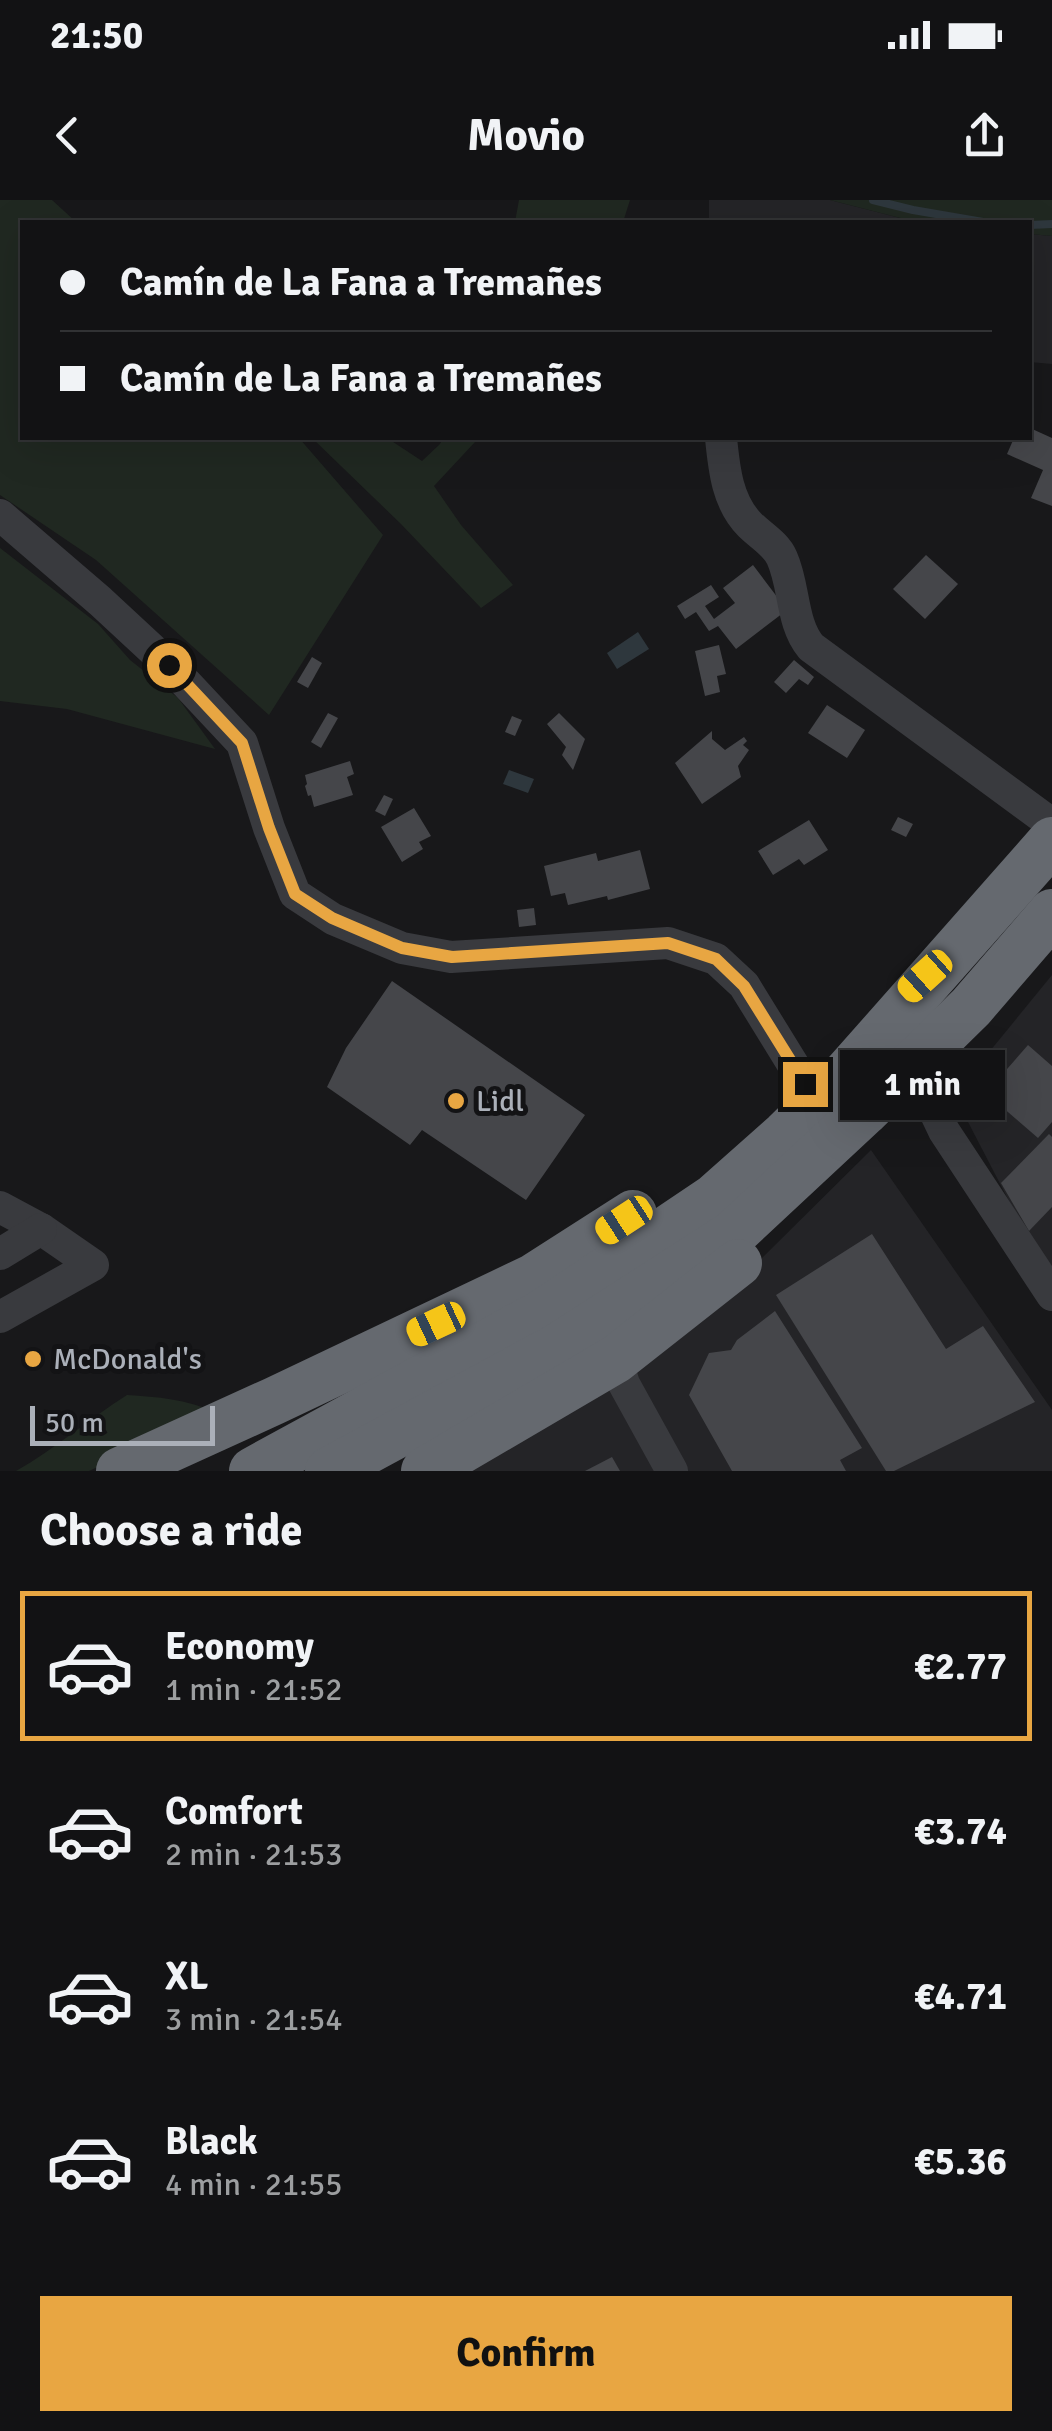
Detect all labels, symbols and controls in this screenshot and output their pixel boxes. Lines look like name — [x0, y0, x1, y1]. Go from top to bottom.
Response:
text: 21:50 — [50, 12, 143, 59]
icon: back — [40, 108, 95, 163]
text: Movio — [467, 108, 585, 163]
icon: share — [957, 108, 1012, 163]
text: Camín de La Fana a Tremañes — [120, 259, 602, 306]
text: Camín de La Fana a Tremañes — [120, 355, 602, 402]
route start — [147, 643, 192, 688]
car — [893, 945, 957, 1007]
callout: 1 min — [840, 1049, 1005, 1119]
route end — [783, 1062, 828, 1107]
text: 1 min — [884, 1065, 961, 1104]
place label: Lidl — [476, 1083, 524, 1120]
marker: Lidl — [445, 1090, 467, 1112]
car — [591, 1191, 657, 1249]
car — [402, 1298, 470, 1350]
place label: McDonald's — [53, 1341, 202, 1378]
marker: McDonald's — [22, 1348, 44, 1370]
scale bar — [30, 1401, 215, 1446]
text: 50 m — [45, 1406, 104, 1440]
text: Choose a ride — [40, 1503, 303, 1558]
icon: car — [45, 1621, 135, 1711]
text: Economy — [165, 1623, 314, 1670]
text: €2.77 — [914, 1643, 1007, 1690]
text: 1 min · 21:52 — [165, 1670, 343, 1709]
icon: car — [45, 1786, 135, 1876]
text: Comfort — [165, 1788, 303, 1835]
text: €3.74 — [914, 1808, 1007, 1855]
text: 2 min · 21:53 — [165, 1835, 343, 1874]
icon: car — [45, 1951, 135, 2041]
text: XL — [165, 1953, 208, 2000]
text: €4.71 — [914, 1973, 1007, 2020]
text: 3 min · 21:54 — [165, 2000, 343, 2039]
icon: car — [45, 2116, 135, 2206]
text: Black — [165, 2118, 258, 2165]
text: €5.36 — [914, 2138, 1007, 2185]
text: 4 min · 21:55 — [165, 2165, 343, 2204]
button: Confirm — [40, 2296, 1012, 2411]

